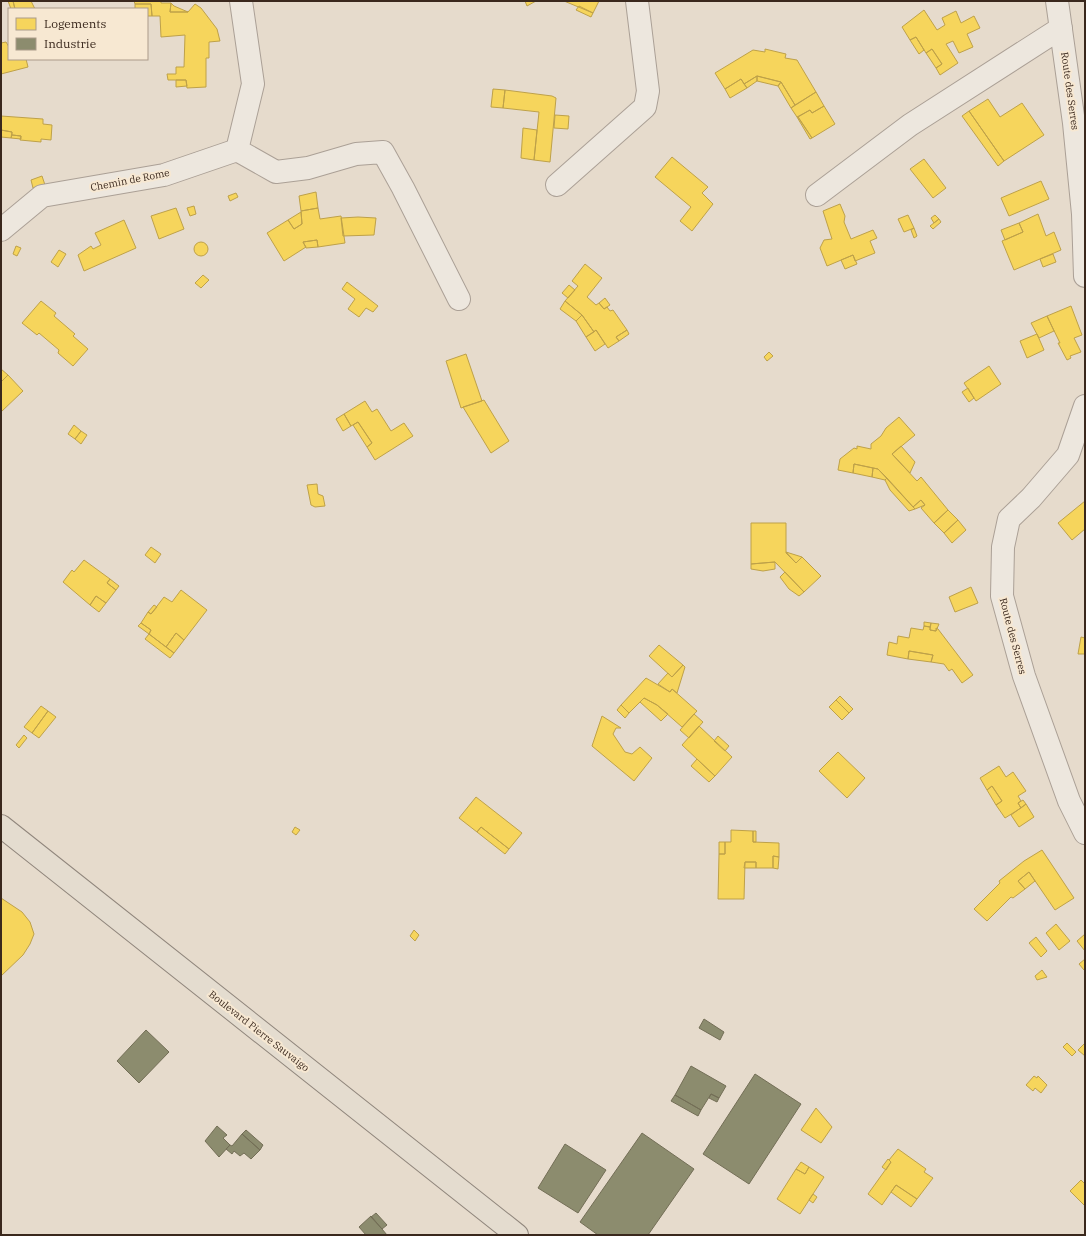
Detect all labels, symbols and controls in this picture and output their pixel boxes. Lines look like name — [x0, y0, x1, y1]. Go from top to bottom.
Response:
legend — [8, 8, 148, 60]
text: Logements — [44, 16, 107, 31]
text: Industrie — [44, 36, 96, 51]
street label: Route des Serres — [1058, 51, 1082, 131]
street label: Chemin de Rome — [89, 166, 171, 194]
street label: Route des Serres — [997, 596, 1029, 676]
street label: Boulevard Pierre Sauvaigo — [206, 988, 312, 1075]

